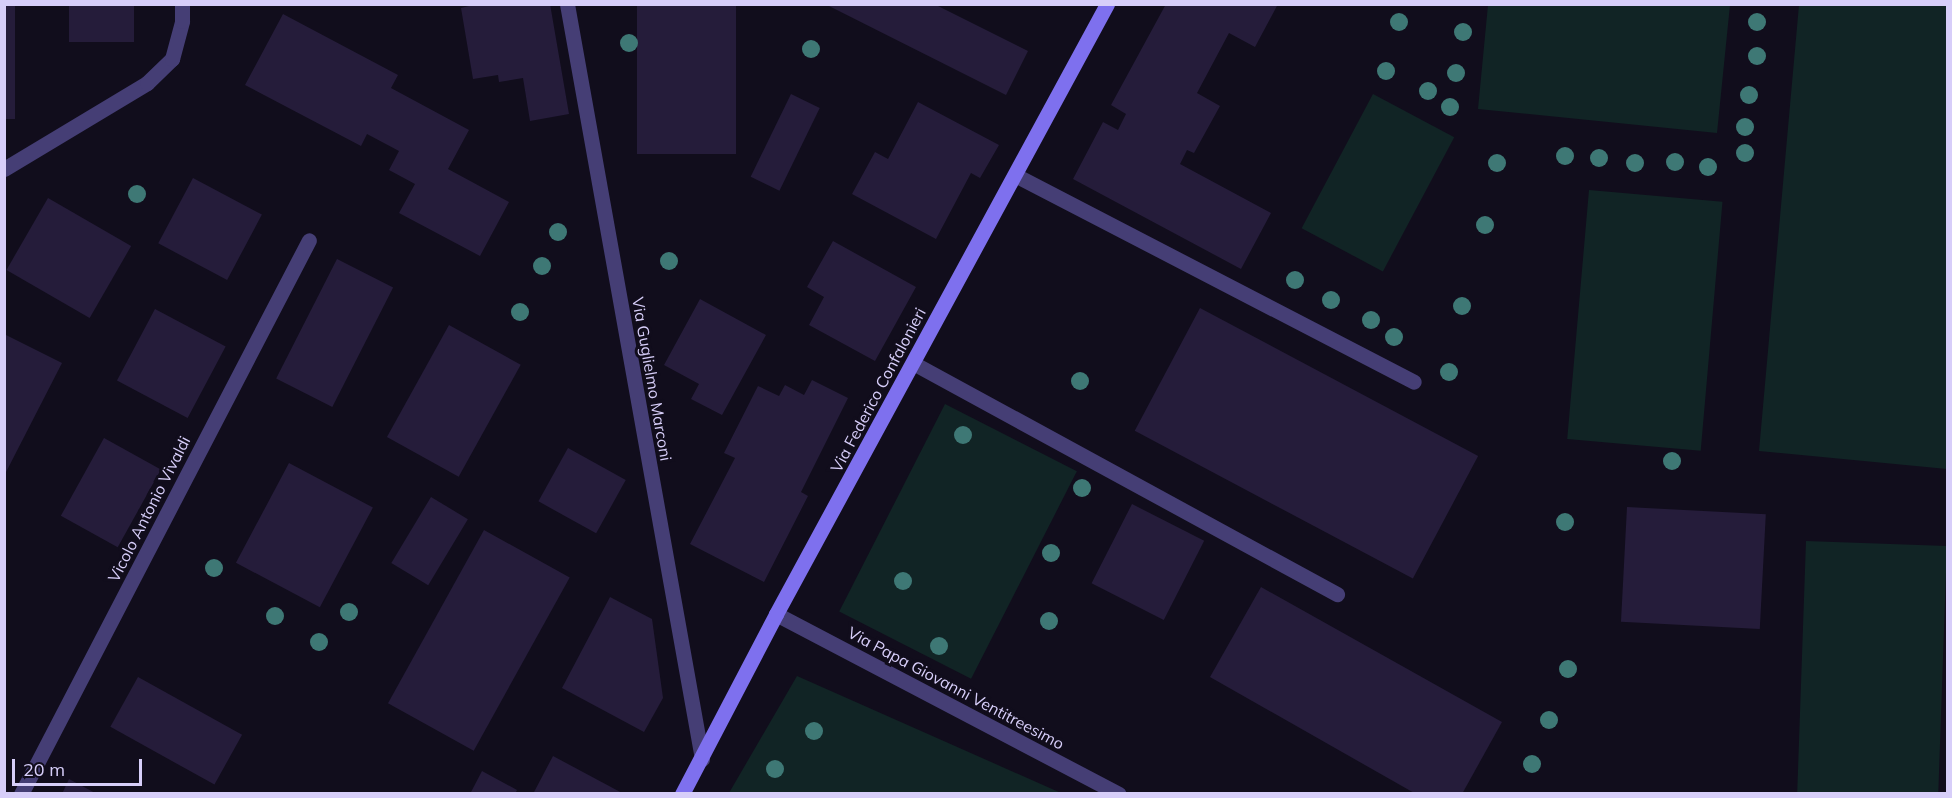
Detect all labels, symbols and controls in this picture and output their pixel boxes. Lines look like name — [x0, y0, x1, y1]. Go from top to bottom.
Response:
street label: Via Guglielmo Marconi — [628, 296, 676, 462]
street label: Via Federico Confalonieri — [826, 305, 930, 475]
street label: Vicolo Antonio Vivaldi — [104, 433, 194, 585]
street label: Via Papa Giovanni Ventitreesimo — [845, 623, 1067, 753]
scale bar — [15, 747, 146, 785]
text: 20 m — [23, 758, 65, 781]

